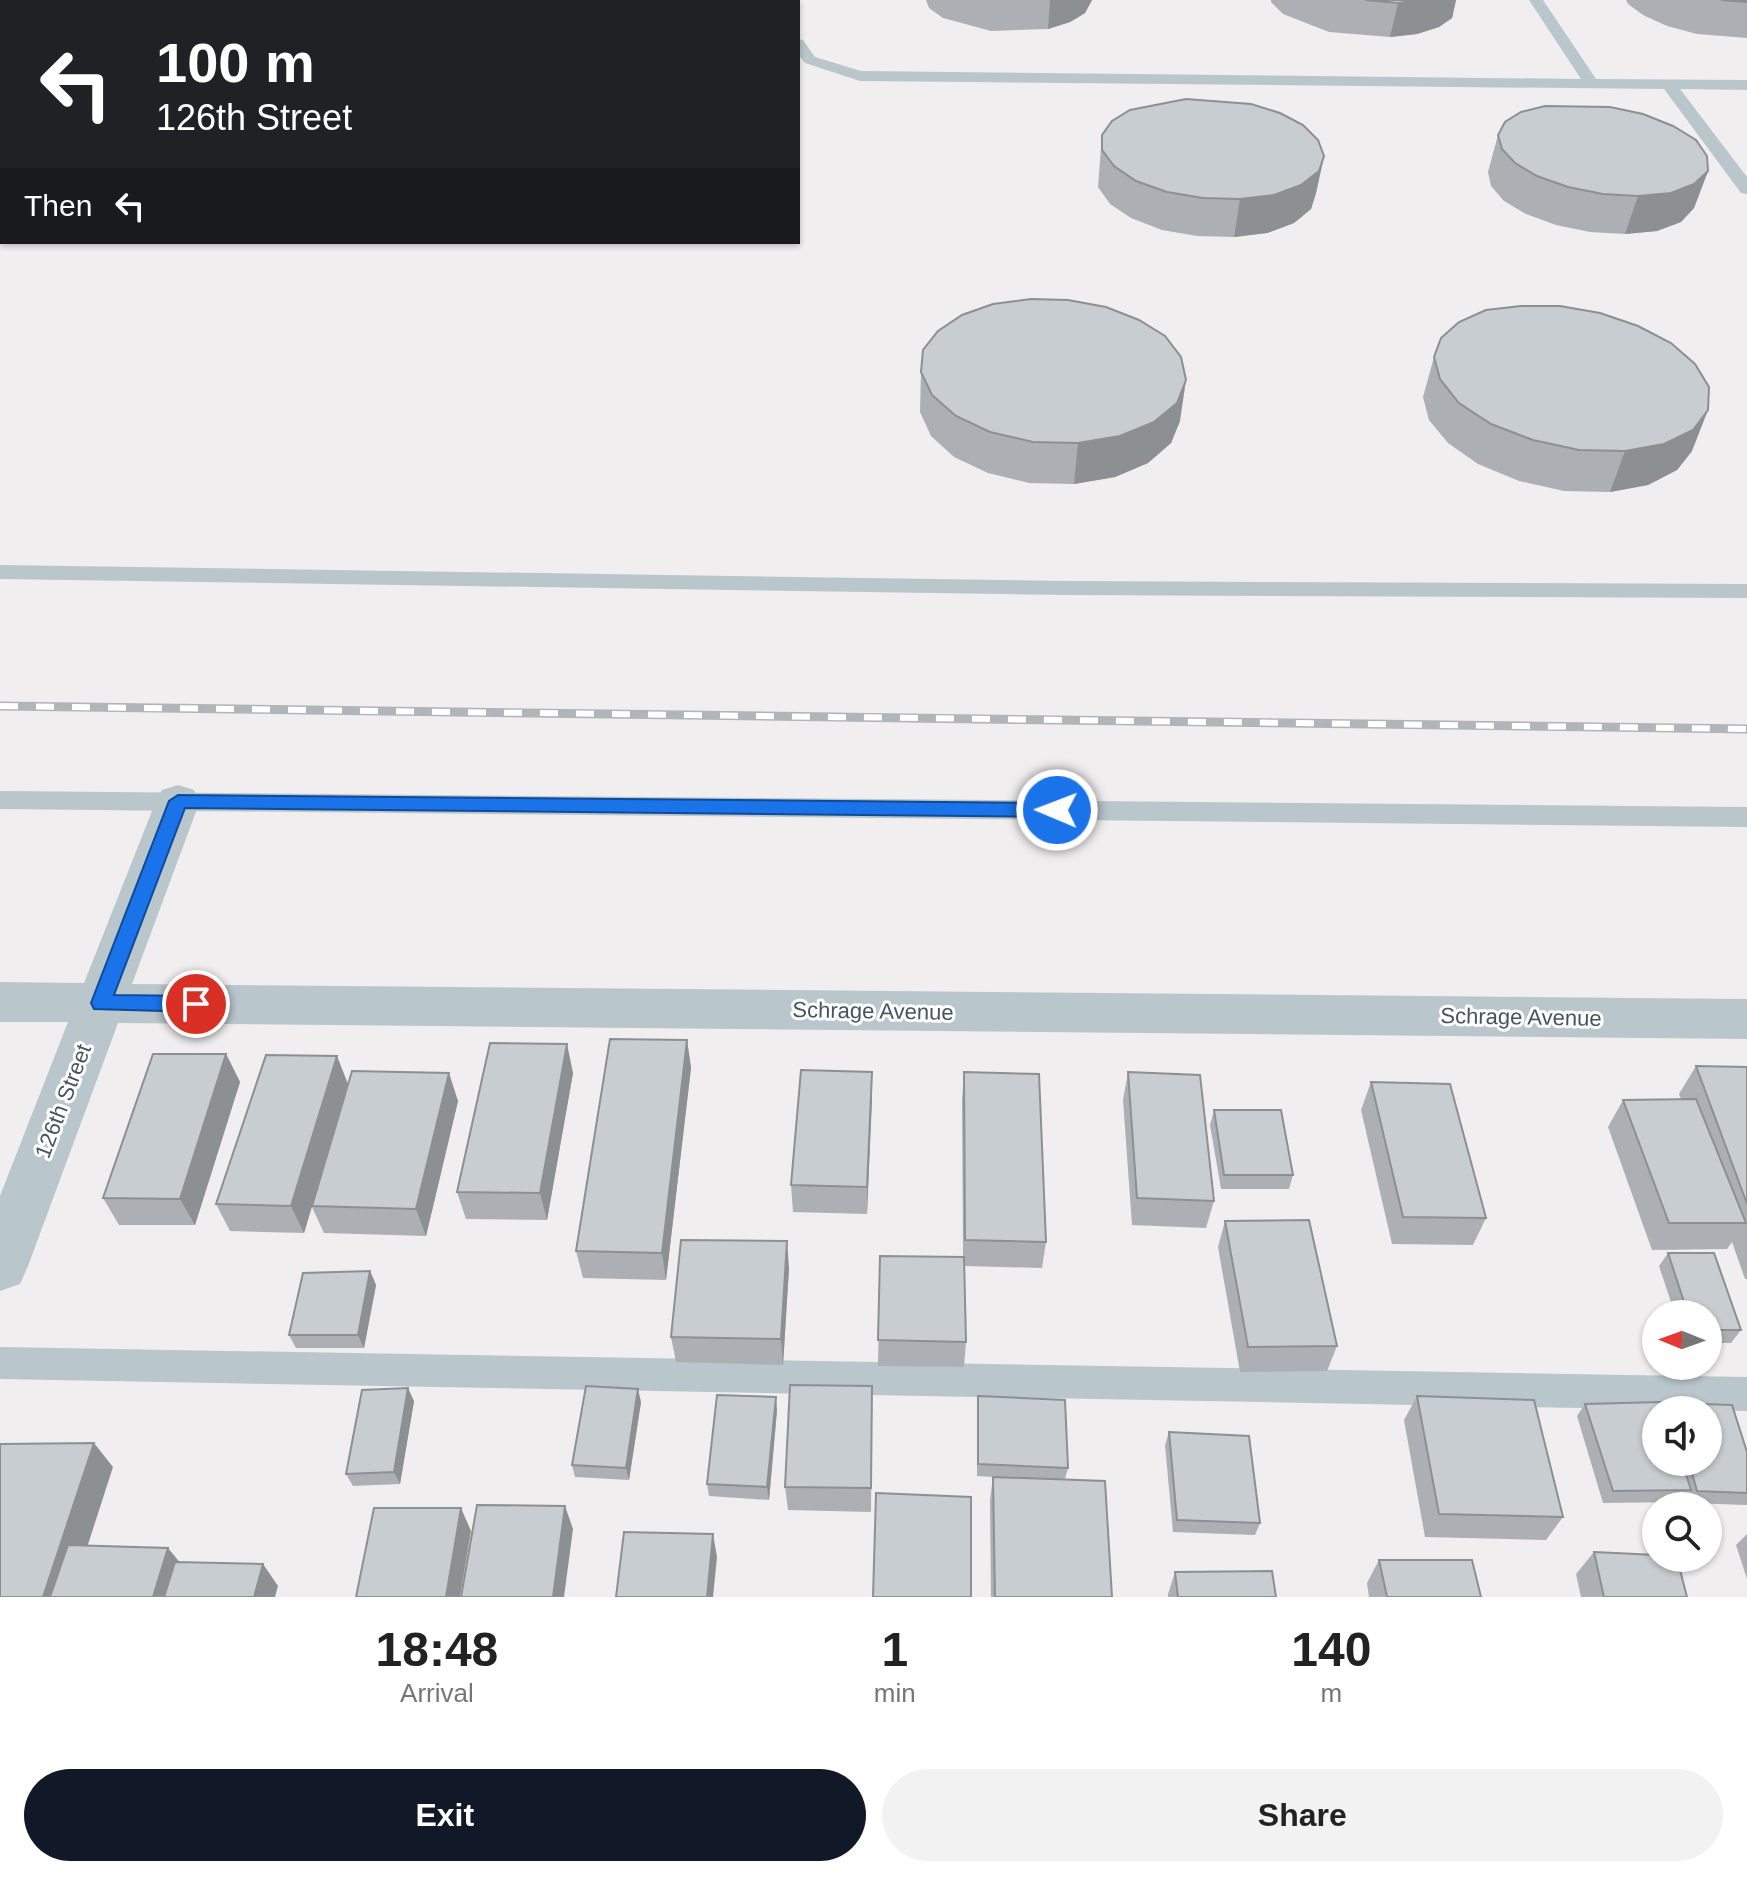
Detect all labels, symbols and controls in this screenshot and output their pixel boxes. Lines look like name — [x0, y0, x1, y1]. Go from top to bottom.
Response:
text: 100 m — [156, 31, 315, 94]
icon: left — [24, 32, 128, 136]
text: 126th Street — [156, 97, 352, 138]
icon: left — [108, 184, 152, 228]
text: Then — [24, 189, 92, 222]
position arrow — [1015, 768, 1099, 852]
pin — [162, 970, 230, 1038]
icon: arrive — [174, 982, 218, 1026]
street label: Schrage Avenue — [792, 997, 954, 1025]
street label: Schrage Avenue — [1440, 1003, 1602, 1031]
street label: 126th Street — [30, 1041, 96, 1161]
north arrow — [1642, 1300, 1722, 1380]
map controls — [1642, 1300, 1722, 1572]
button: sound — [1642, 1396, 1722, 1476]
button: search — [1642, 1492, 1722, 1572]
text: 18:48 — [376, 1623, 498, 1676]
text: 1 — [881, 1623, 908, 1676]
text: 140 — [1291, 1623, 1371, 1676]
text: Arrival — [400, 1678, 474, 1708]
text: min — [874, 1678, 916, 1708]
text: m — [1321, 1678, 1342, 1708]
button: Exit — [24, 1769, 866, 1861]
button: Share — [882, 1769, 1723, 1861]

